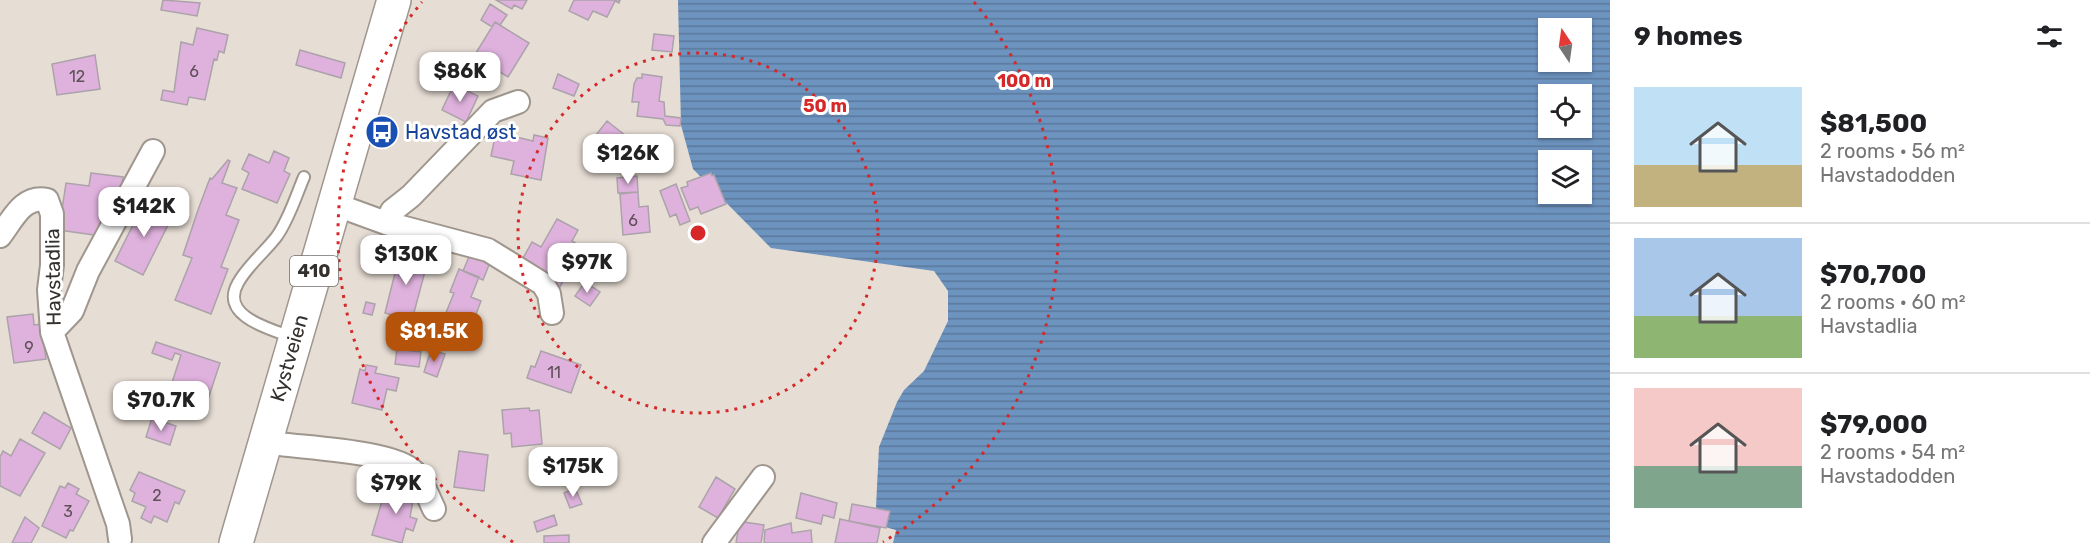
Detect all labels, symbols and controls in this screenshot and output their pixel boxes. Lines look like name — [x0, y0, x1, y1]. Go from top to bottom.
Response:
north arrow — [1538, 18, 1592, 72]
map controls — [1538, 18, 1592, 204]
icon: filters — [2033, 20, 2066, 53]
text: 9 homes — [1634, 21, 1743, 52]
pin: $86K — [424, 52, 496, 103]
text: $86K — [433, 59, 487, 83]
house number: 6 — [189, 62, 199, 81]
house number: 12 — [69, 67, 85, 86]
text: 100 m — [997, 70, 1051, 92]
button: locate — [1538, 84, 1592, 138]
text: 50 m — [803, 95, 847, 117]
text: $81,500 — [1820, 108, 1927, 139]
icon: home — [1682, 111, 1754, 183]
bus stop icon: Havstad øst — [364, 114, 400, 150]
place label: Havstad øst — [405, 120, 516, 144]
pin: $126K — [586, 134, 670, 185]
text: 2 rooms · 56 m² — [1820, 139, 1965, 163]
text: $126K — [597, 141, 659, 165]
button: layers — [1538, 150, 1592, 204]
text: Havstadodden — [1820, 163, 1955, 187]
pin: $142K — [102, 187, 186, 238]
text: $142K — [112, 194, 176, 218]
house number: 6 — [628, 211, 638, 230]
centre of rings — [688, 223, 708, 243]
street label: Havstadlia — [40, 228, 66, 326]
pin: $130K — [364, 235, 448, 286]
text: $130K — [374, 242, 438, 266]
pin: $97K — [551, 243, 623, 294]
text: $97K — [562, 250, 612, 274]
road number: 410 — [290, 256, 338, 286]
text: $70,700 — [1820, 259, 1926, 290]
icon: home — [1682, 262, 1754, 334]
text: 2 rooms · 60 m² — [1820, 290, 1966, 314]
street label: Kystveien — [265, 312, 313, 404]
pin: $81.5K — [385, 312, 483, 363]
text: Havstadlia — [1820, 314, 1918, 338]
text: $81.5K — [400, 319, 468, 343]
house number: 9 — [24, 338, 34, 357]
house number: 11 — [547, 363, 561, 382]
pin: $70.7K — [112, 381, 210, 432]
text: $70.7K — [127, 388, 195, 412]
text: $79,000 — [1820, 409, 1928, 440]
icon: home — [1682, 412, 1754, 484]
text: 2 rooms · 54 m² — [1820, 440, 1965, 464]
pin: $175K — [531, 447, 615, 498]
text: $175K — [543, 454, 603, 478]
pin: $79K — [360, 464, 432, 515]
text: Havstadodden — [1820, 464, 1955, 488]
text: $79K — [371, 471, 421, 495]
house number: 2 — [152, 486, 162, 505]
house number: 3 — [63, 502, 73, 521]

